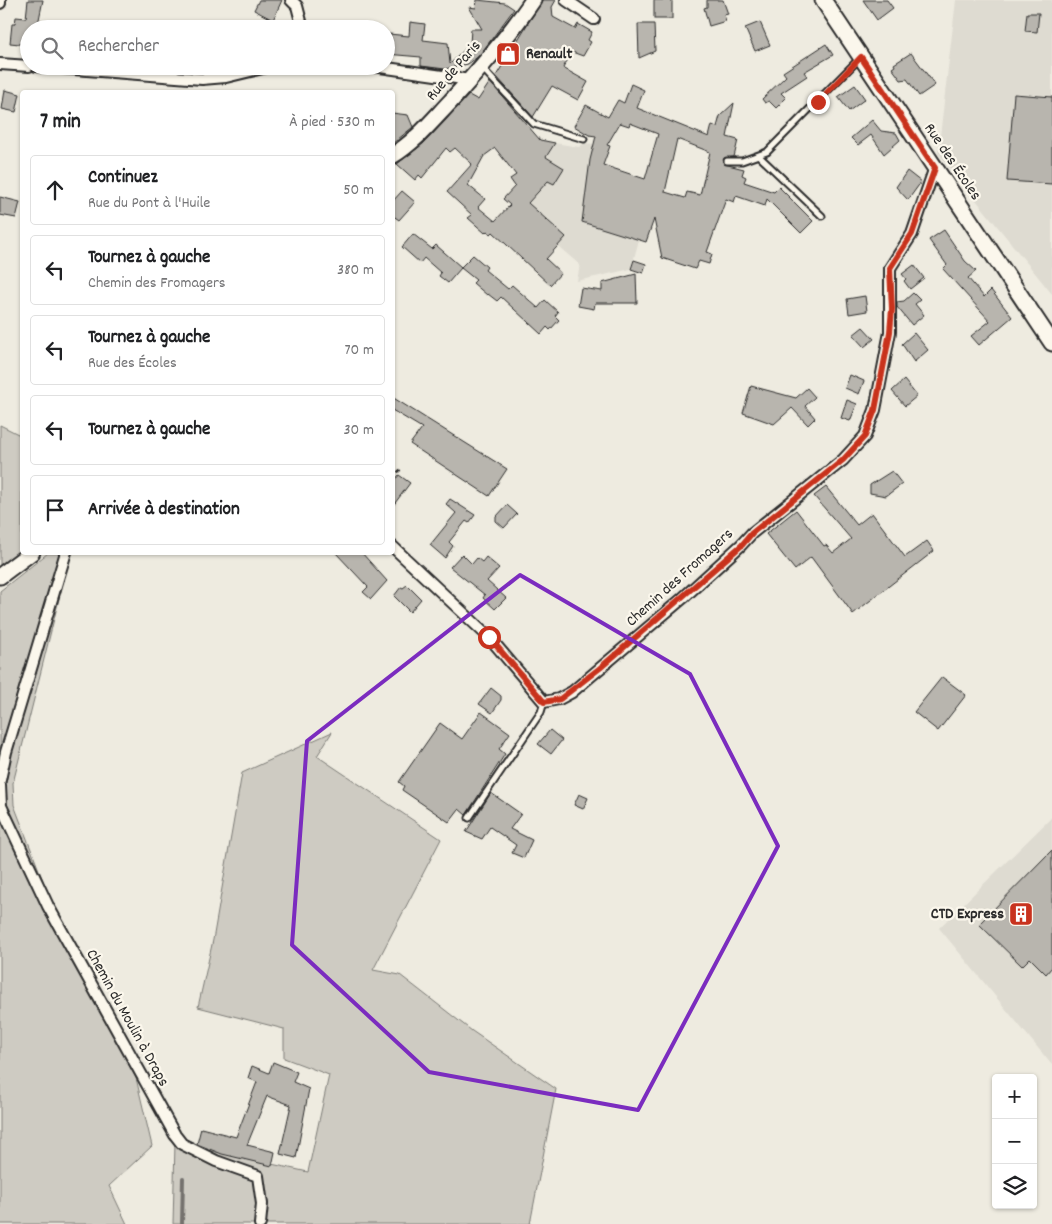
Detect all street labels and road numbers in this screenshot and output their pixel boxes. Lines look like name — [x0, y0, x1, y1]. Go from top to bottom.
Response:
street label: Rue de Paris — [421, 35, 487, 106]
street label: Rue des Écoles — [918, 119, 986, 205]
street label: Chemin des Fromagers — [621, 523, 739, 633]
street label: Chemin du Moulin à Draps — [80, 945, 175, 1091]

